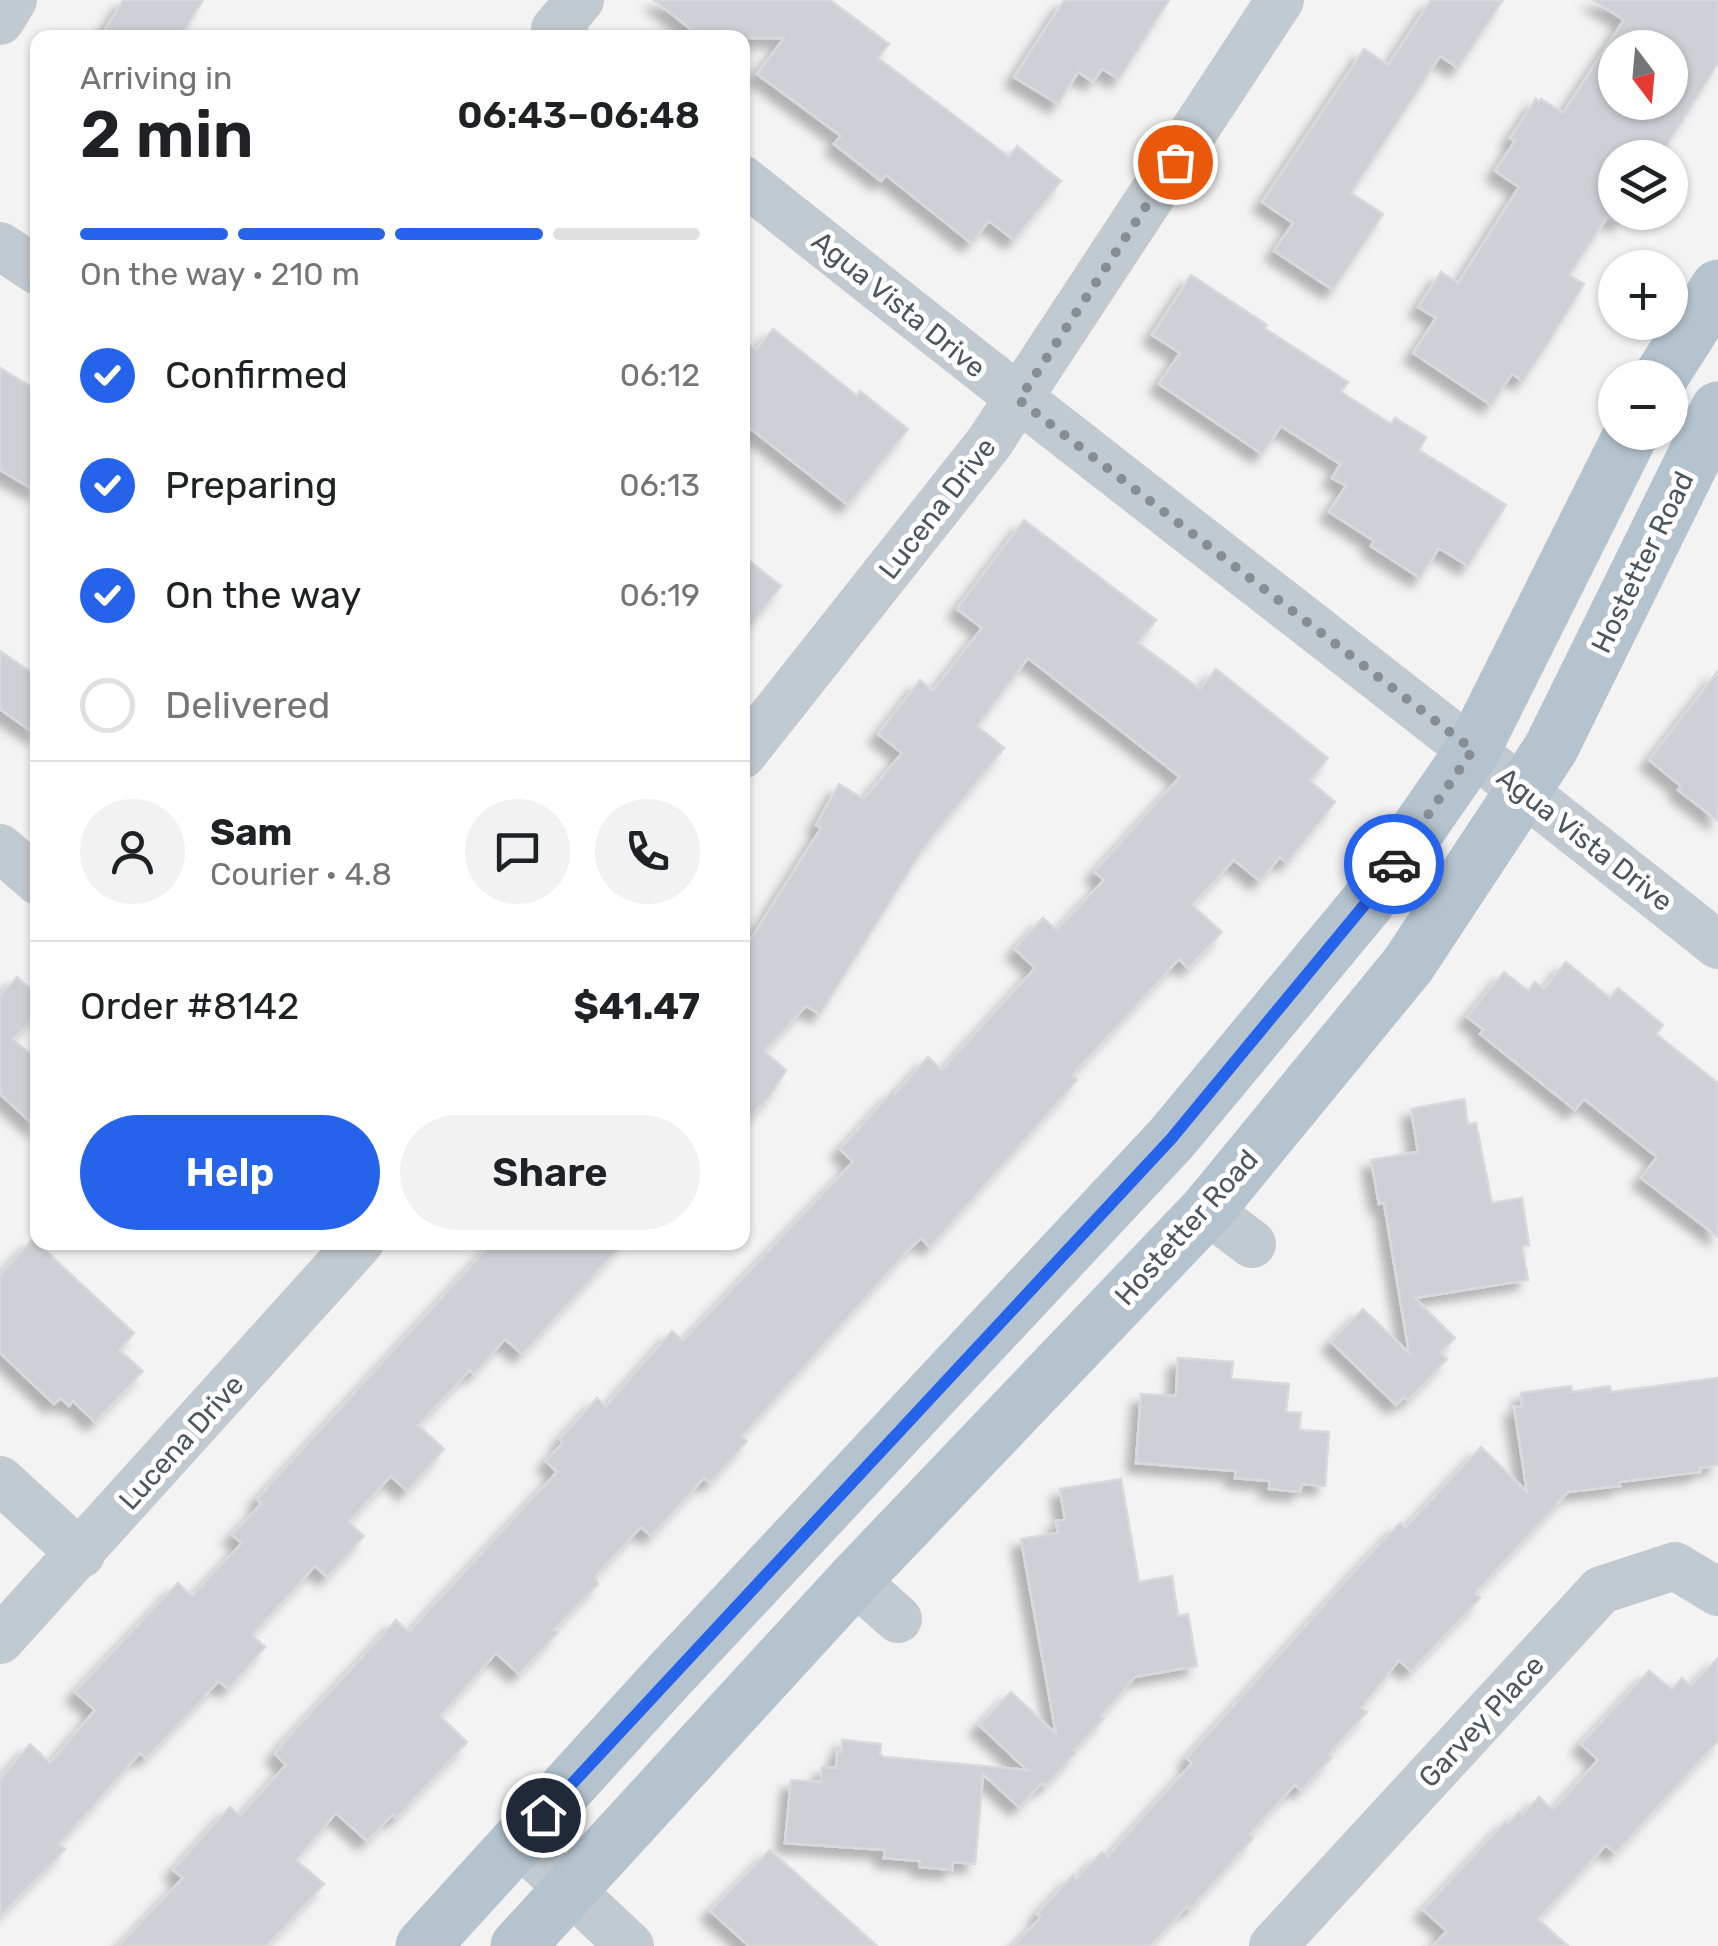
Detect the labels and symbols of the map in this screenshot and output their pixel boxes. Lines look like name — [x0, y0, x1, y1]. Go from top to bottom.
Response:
north arrow — [1598, 30, 1688, 120]
pin — [1133, 120, 1218, 205]
street label: Agua Vista Drive — [805, 224, 992, 384]
street label: Lucena Drive — [872, 431, 1003, 585]
street label: Hostetter Road — [1584, 466, 1701, 658]
street label: Agua Vista Drive — [1490, 761, 1679, 918]
courier — [1344, 814, 1444, 914]
street label: Hostetter Road — [1108, 1143, 1265, 1312]
street label: Lucena Drive — [112, 1368, 250, 1517]
street label: Garvey Place — [1412, 1649, 1551, 1794]
pin — [501, 1773, 586, 1858]

